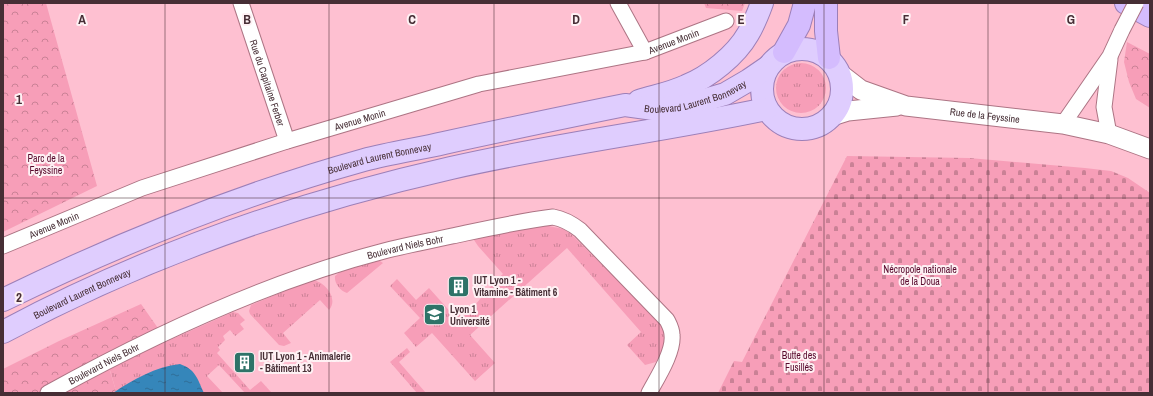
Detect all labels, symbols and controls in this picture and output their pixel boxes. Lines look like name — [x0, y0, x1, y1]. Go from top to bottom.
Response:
text: A — [78, 11, 86, 28]
text: B — [243, 11, 251, 28]
text: C — [408, 11, 416, 28]
text: D — [572, 11, 580, 28]
text: E — [737, 11, 745, 28]
text: F — [903, 11, 910, 28]
text: G — [1067, 11, 1075, 28]
street label: Avenue Monin — [646, 26, 701, 57]
street label: Rue du Capitaine Ferber — [247, 38, 288, 128]
street label: Boulevard Laurent Bonnevay — [644, 76, 749, 116]
text: 1 — [16, 91, 22, 108]
street label: Rue de la Feyssine — [949, 105, 1021, 126]
street label: Avenue Monin — [332, 106, 387, 133]
street label: Boulevard Laurent Bonnevay — [326, 139, 433, 177]
park label: Parc de la Feyssine — [28, 152, 65, 177]
street label: Avenue Monin — [26, 209, 81, 241]
street label: Boulevard Niels Bohr — [365, 232, 444, 262]
park label: Nécropole nationale de la Doua — [883, 263, 957, 288]
street label: Boulevard Laurent Bonnevay — [31, 265, 133, 322]
building icon: IUT Lyon 1 - Vitamine - Bâtiment 6 — [446, 273, 472, 299]
place label: IUT Lyon 1 - Vitamine - Bâtiment 6 — [474, 274, 558, 299]
text: 2 — [16, 289, 22, 306]
school or university icon: Lyon 1 Université — [421, 302, 447, 328]
place label: Lyon 1 Université — [450, 303, 490, 328]
street label: Boulevard Niels Bohr — [66, 340, 141, 387]
building icon: IUT Lyon 1 - Animalerie - Bâtiment 13 — [231, 349, 257, 375]
park label: Butte des Fusillés — [782, 349, 816, 374]
place label: IUT Lyon 1 - Animalerie - Bâtiment 13 — [260, 350, 351, 375]

